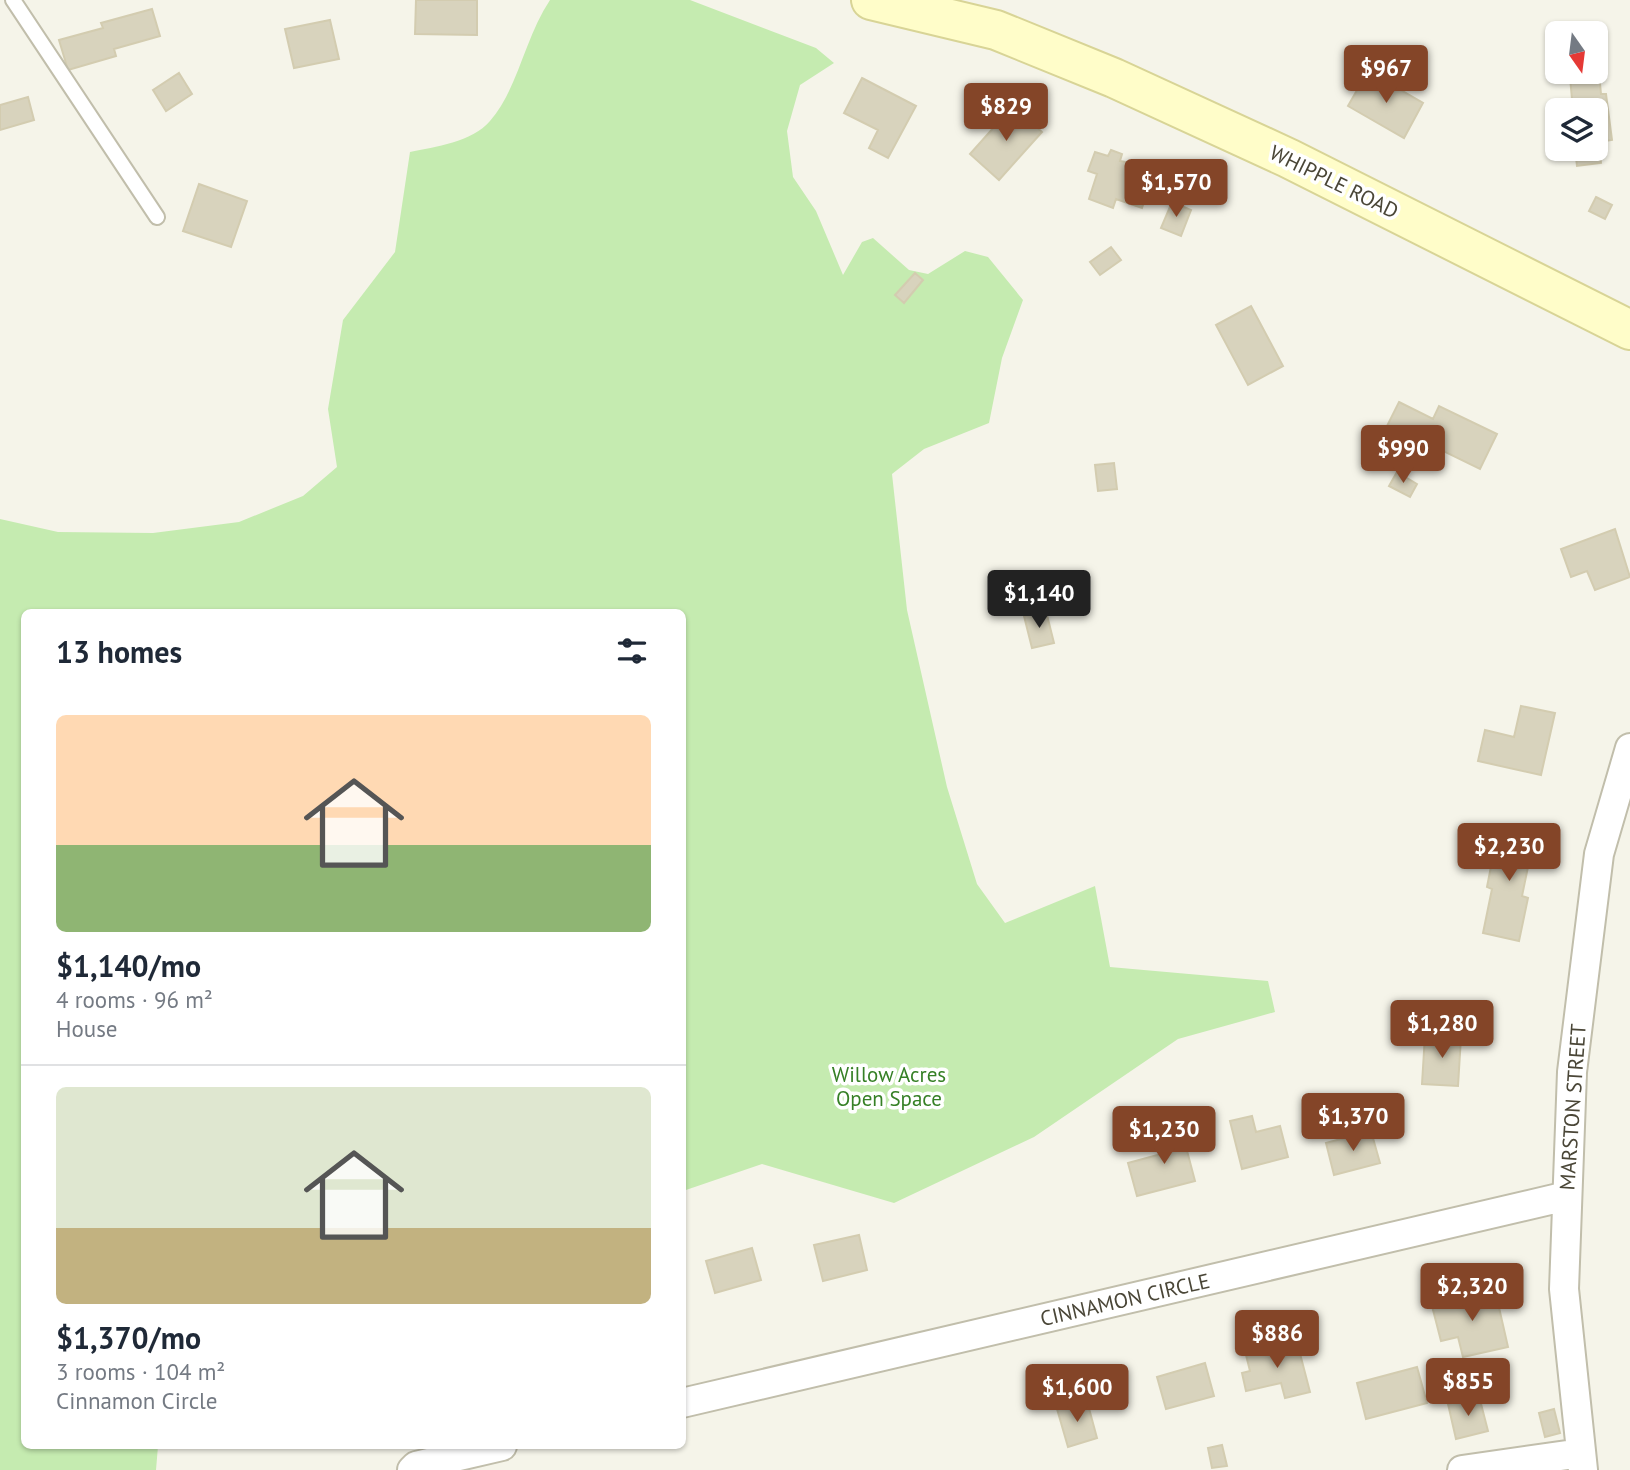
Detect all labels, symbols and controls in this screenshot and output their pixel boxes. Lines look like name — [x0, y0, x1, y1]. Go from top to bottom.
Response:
north arrow — [1545, 21, 1608, 84]
map controls — [1545, 21, 1608, 161]
pin: $967 — [1345, 46, 1427, 105]
text: $967 — [1360, 53, 1412, 82]
pin: $829 — [965, 83, 1047, 143]
text: $829 — [980, 91, 1032, 120]
button: layers — [1545, 98, 1608, 161]
street label: WHIPPLE ROAD — [1265, 139, 1403, 224]
pin: $1,570 — [1119, 160, 1233, 219]
text: $1,570 — [1140, 167, 1212, 196]
pin: $990 — [1362, 426, 1444, 485]
text: $990 — [1377, 433, 1429, 462]
pin: $1,140 — [982, 570, 1096, 630]
text: $1,140 — [1003, 578, 1075, 607]
text: 13 homes — [56, 632, 182, 671]
icon: filters — [613, 632, 651, 670]
icon: home — [291, 760, 417, 886]
pin: $2,230 — [1452, 824, 1566, 883]
text: $2,230 — [1473, 831, 1545, 860]
text: $1,140/mo — [56, 946, 201, 985]
text: 4 rooms · 96 m² — [56, 985, 213, 1014]
pin: $1,280 — [1385, 1000, 1499, 1060]
text: $1,280 — [1406, 1008, 1478, 1037]
text: House — [56, 1014, 118, 1043]
street label: MARSTON STREET — [1553, 1023, 1592, 1191]
park label: Willow Acres Open Space — [832, 1061, 946, 1112]
pin: $1,370 — [1296, 1094, 1410, 1153]
text: $1,370 — [1317, 1101, 1389, 1130]
pin: $1,230 — [1107, 1106, 1221, 1166]
text: $1,230 — [1128, 1114, 1200, 1143]
icon: home — [291, 1132, 417, 1258]
pin: $2,320 — [1415, 1264, 1529, 1323]
street label: CINNAMON CIRCLE — [1037, 1267, 1212, 1332]
text: $2,320 — [1436, 1271, 1508, 1300]
pin: $886 — [1236, 1310, 1318, 1370]
text: $1,370/mo — [56, 1318, 201, 1357]
text: $886 — [1251, 1318, 1303, 1347]
text: 3 rooms · 104 m² — [56, 1357, 225, 1386]
pin: $855 — [1427, 1358, 1509, 1418]
pin: $1,600 — [1020, 1364, 1134, 1424]
text: $855 — [1442, 1366, 1494, 1395]
text: $1,600 — [1041, 1372, 1113, 1401]
text: Cinnamon Circle — [56, 1386, 217, 1415]

